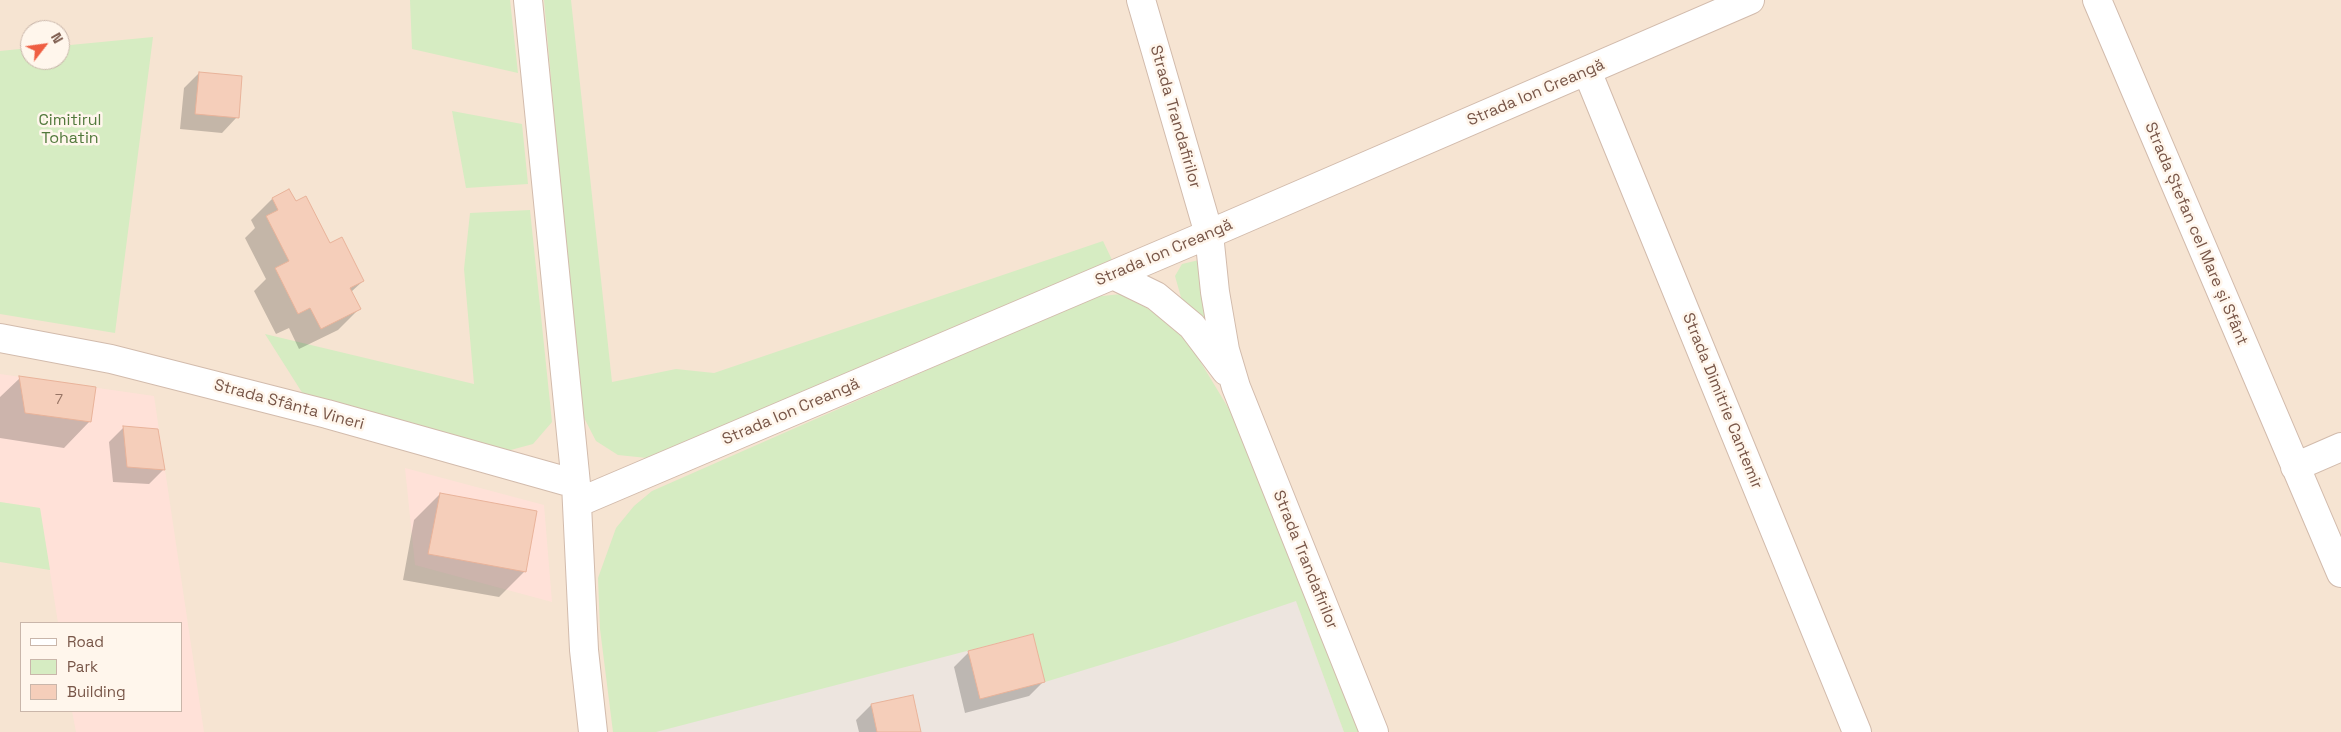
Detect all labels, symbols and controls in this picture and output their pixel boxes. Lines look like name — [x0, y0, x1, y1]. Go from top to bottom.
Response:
north arrow — [20, 20, 70, 70]
text: N — [47, 29, 67, 47]
street label: Strada Trandafirilor — [1145, 43, 1205, 191]
street label: Strada Ion Creangă — [1464, 55, 1608, 131]
park label: Cimitirul Tohatin — [39, 111, 101, 149]
street label: Strada Ștefan cel Mare și Sfânt — [2140, 120, 2252, 348]
street label: Strada Ion Creangă — [1092, 215, 1236, 291]
street label: Strada Dimitrie Cantemir — [1678, 310, 1766, 492]
street label: Strada Ion Creangă — [719, 374, 863, 450]
street label: Strada Sfânta Vineri — [212, 376, 366, 434]
house number: 7 — [55, 392, 63, 408]
street label: Strada Trandafirilor — [1268, 488, 1342, 632]
legend — [20, 622, 182, 712]
text: Road — [67, 632, 104, 651]
text: Park — [67, 657, 98, 676]
text: Building — [67, 682, 126, 701]

